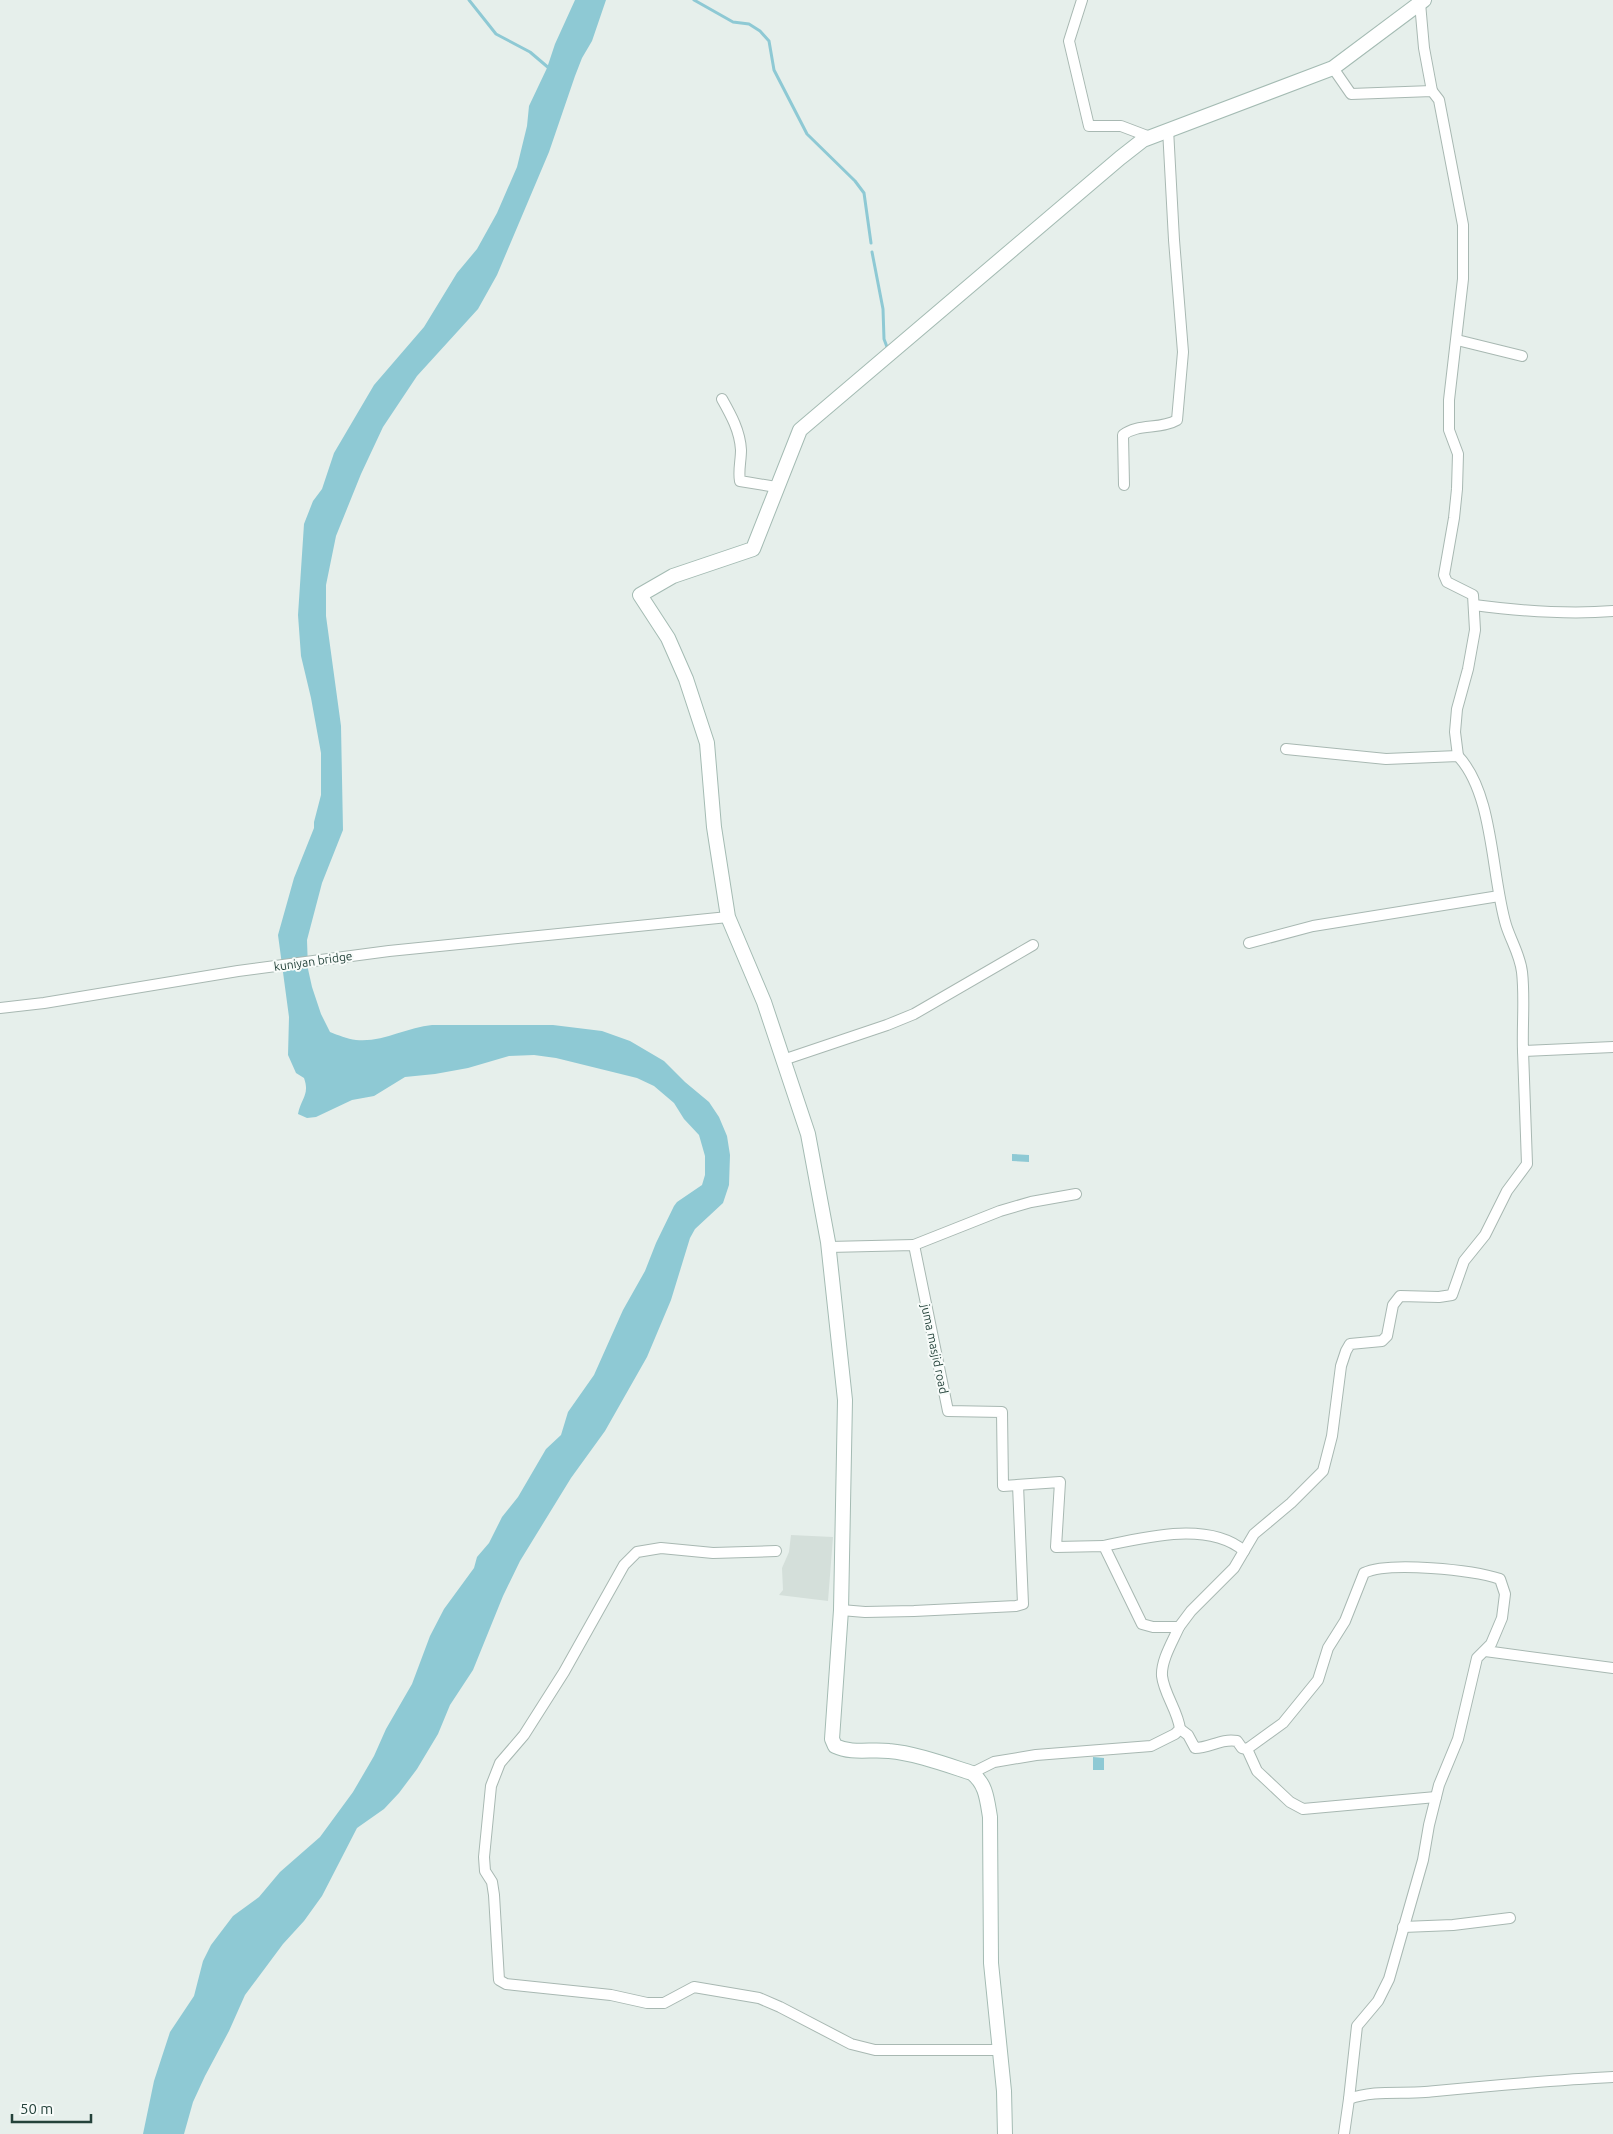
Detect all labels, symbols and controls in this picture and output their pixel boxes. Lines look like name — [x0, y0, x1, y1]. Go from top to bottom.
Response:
street label: kuniyan bridge — [273, 949, 353, 973]
street label: juma masjid road — [919, 1302, 951, 1395]
scale bar — [12, 2092, 91, 2124]
text: 50 m — [20, 2100, 53, 2117]

